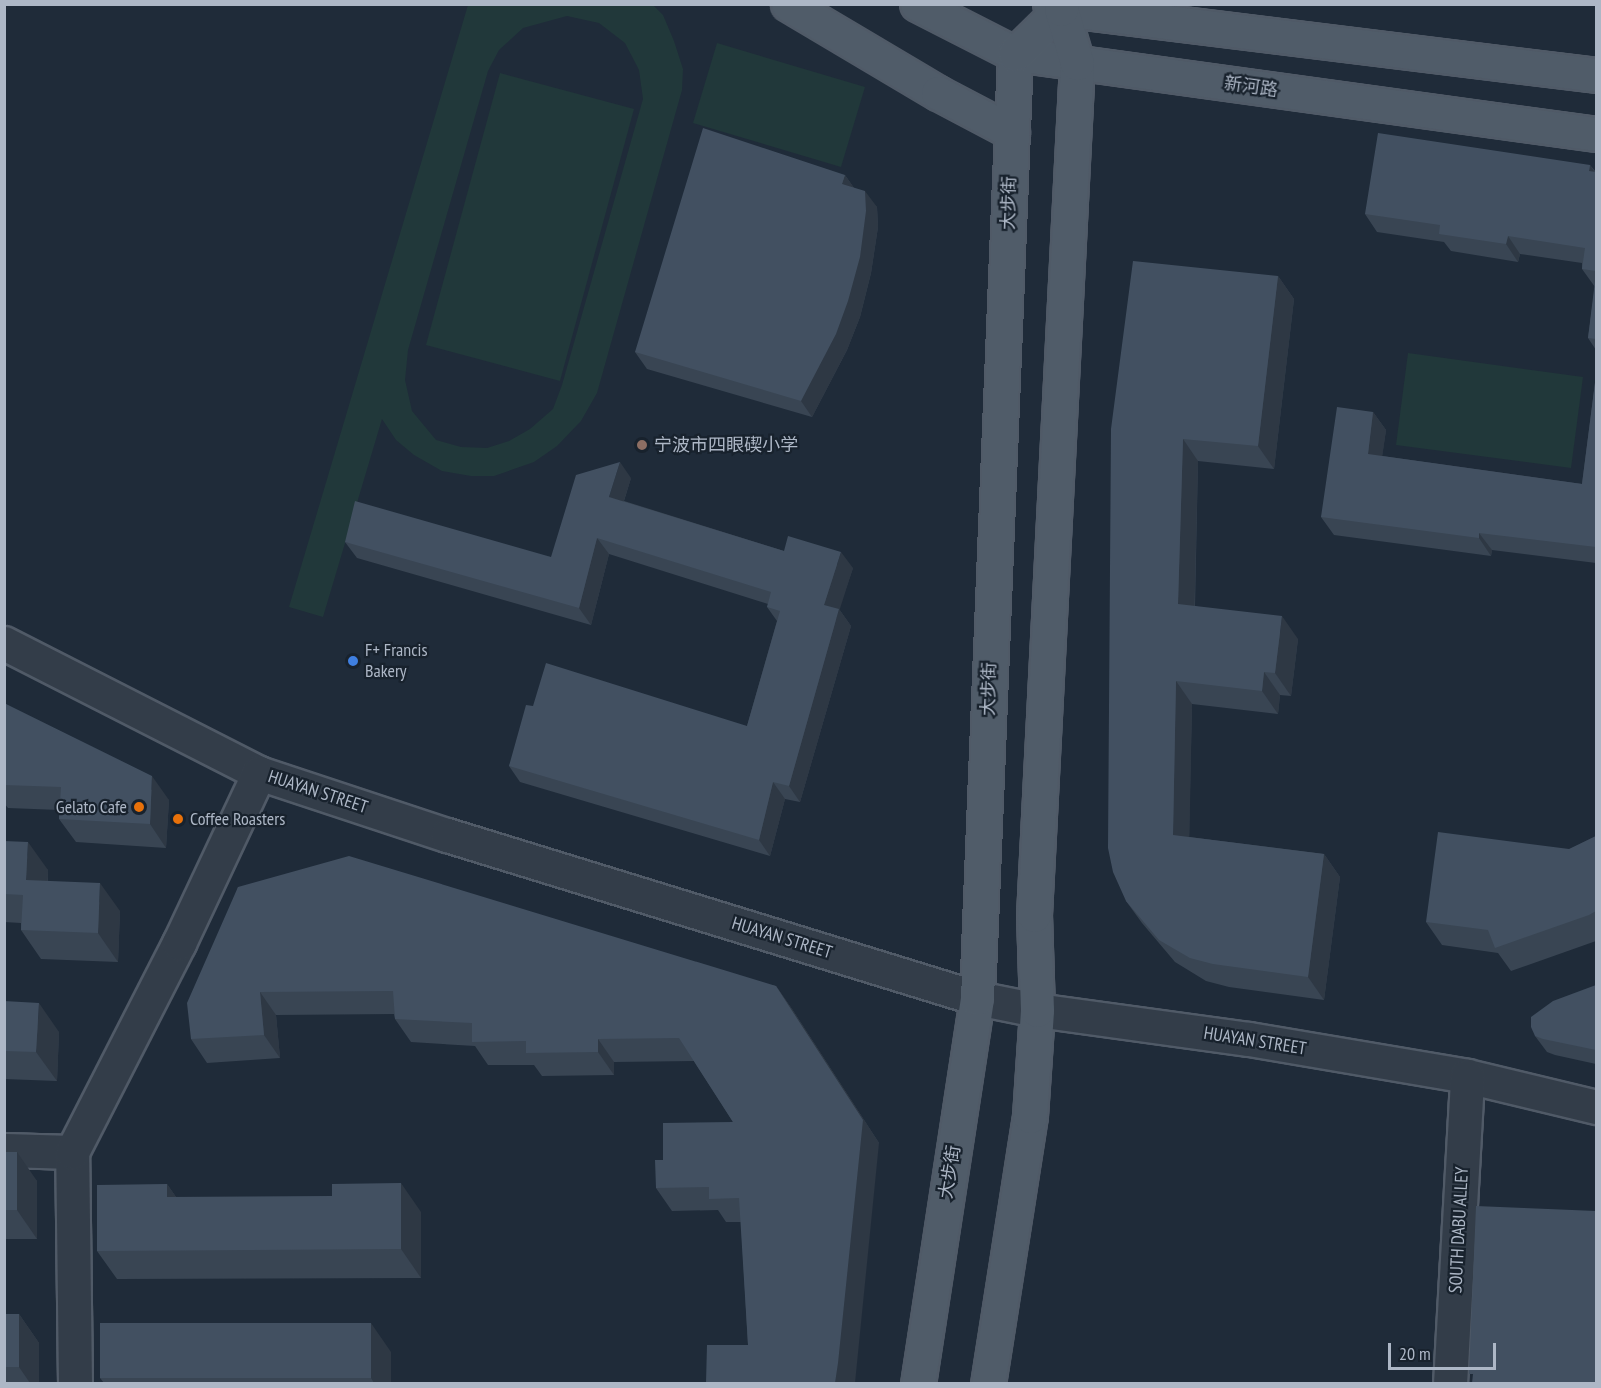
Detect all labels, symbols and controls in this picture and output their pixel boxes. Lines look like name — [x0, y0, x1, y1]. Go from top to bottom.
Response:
street label: 新河路 — [1223, 73, 1279, 101]
street label: 大步街 — [997, 176, 1021, 230]
place label: 宁波市四眼碶小学 — [654, 434, 798, 456]
marker: 宁波市四眼碶小学 — [635, 438, 649, 452]
place label: F+ Francis Bakery — [365, 640, 428, 682]
marker: F+ Francis Bakery — [346, 654, 360, 668]
street label: 大步街 — [977, 662, 1001, 716]
street label: HUAYAN STREET — [265, 766, 371, 818]
place label: Gelato Cafe — [56, 796, 127, 818]
marker: Gelato Cafe — [132, 800, 146, 814]
place label: Coffee Roasters — [190, 808, 285, 830]
marker: Coffee Roasters — [171, 812, 185, 826]
street label: HUAYAN STREET — [729, 913, 835, 963]
street label: HUAYAN STREET — [1202, 1022, 1308, 1060]
street label: 大步街 — [935, 1144, 965, 1200]
street label: SOUTH DABU ALLEY — [1445, 1166, 1473, 1294]
scale bar — [1391, 1331, 1499, 1369]
text: 20 m — [1399, 1342, 1431, 1365]

